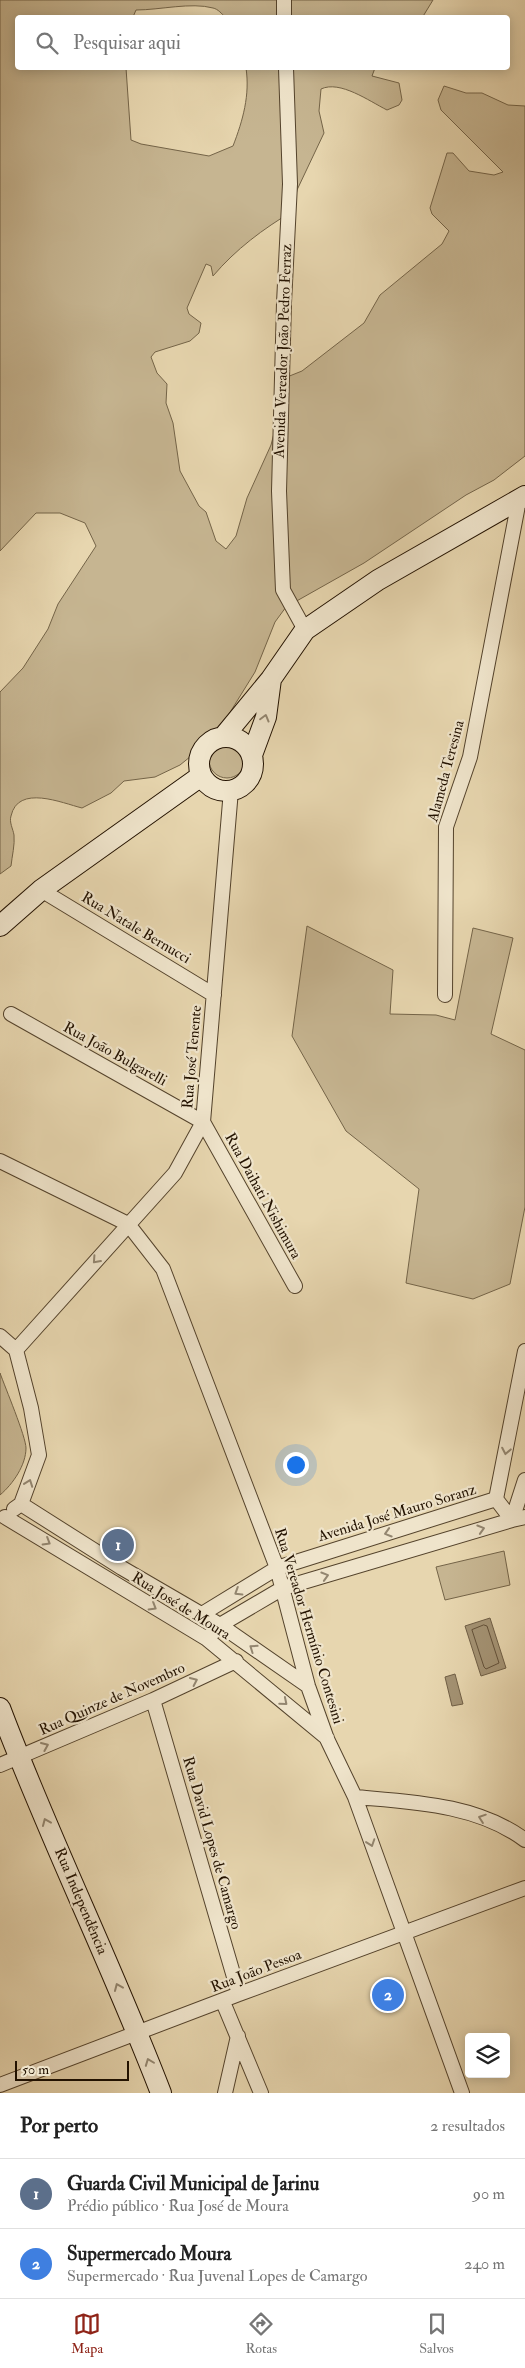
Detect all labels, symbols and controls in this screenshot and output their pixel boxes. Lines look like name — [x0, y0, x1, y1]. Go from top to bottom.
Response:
search box — [15, 15, 510, 70]
icon: search — [33, 29, 61, 57]
text: Pesquisar aqui — [73, 31, 181, 55]
street label: Avenida Vereador João Pedro Ferraz — [270, 243, 297, 460]
one-way arrow — [259, 713, 270, 722]
street label: Alameda Teresina — [423, 717, 469, 825]
street label: Rua Natale Bernucci — [78, 888, 194, 968]
street label: Rua José Tenente — [178, 1005, 207, 1109]
street label: Rua João Bulgarelli — [59, 1018, 170, 1091]
street label: Rua Daihati Nishimura — [220, 1130, 306, 1263]
one-way arrow — [92, 1254, 101, 1263]
one-way arrow — [501, 1446, 511, 1455]
your location — [283, 1452, 309, 1478]
one-way arrow — [23, 1479, 33, 1488]
street label: Avenida José Mauro Soranz — [315, 1480, 479, 1547]
one-way arrow — [476, 1525, 484, 1535]
pin: 1 — [102, 1526, 134, 1564]
street label: Rua Vereador Hermínio Contesini — [270, 1526, 348, 1726]
one-way arrow — [384, 1527, 393, 1537]
one-way arrow — [41, 1536, 50, 1546]
street label: Rua José de Moura — [128, 1568, 235, 1645]
one-way arrow — [320, 1571, 329, 1581]
one-way arrow — [234, 1585, 243, 1595]
one-way arrow — [147, 1601, 156, 1611]
one-way arrow — [249, 1645, 259, 1654]
street label: Rua Quinze de Novembro — [36, 1658, 188, 1740]
one-way arrow — [189, 1677, 198, 1688]
one-way arrow — [279, 1696, 288, 1705]
one-way arrow — [40, 1742, 49, 1753]
street label: Rua David Lopes de Camargo — [177, 1754, 246, 1932]
one-way arrow — [479, 1814, 487, 1824]
one-way arrow — [42, 1818, 52, 1826]
one-way arrow — [365, 1839, 375, 1847]
street label: Rua Independência — [49, 1845, 112, 1958]
street label: Rua João Pessoa — [208, 1945, 305, 1998]
pin: 2 — [372, 1976, 404, 2014]
one-way arrow — [114, 1983, 124, 1992]
map controls — [465, 2033, 510, 2078]
button: layers — [465, 2033, 510, 2078]
scale bar — [15, 2058, 129, 2081]
one-way arrow — [145, 2058, 156, 2067]
text: 50 m — [22, 2061, 49, 2078]
text: Por perto — [20, 2112, 98, 2139]
text: 2 resultados — [430, 2116, 505, 2136]
text: Guarda Civil Municipal de Jarinu — [67, 2172, 319, 2196]
text: 1 — [33, 2184, 39, 2204]
text: 90 m — [473, 2184, 505, 2204]
text: Prédio público · Rua José de Moura — [67, 2196, 289, 2216]
text: Supermercado Moura — [67, 2242, 231, 2266]
text: 2 — [32, 2254, 40, 2274]
text: 240 m — [464, 2254, 505, 2274]
text: Supermercado · Rua Juvenal Lopes de Camargo — [67, 2266, 368, 2286]
tab: Mapa — [71, 2310, 103, 2357]
tab: Rotas — [245, 2310, 277, 2357]
tab: Salvos — [419, 2310, 454, 2357]

